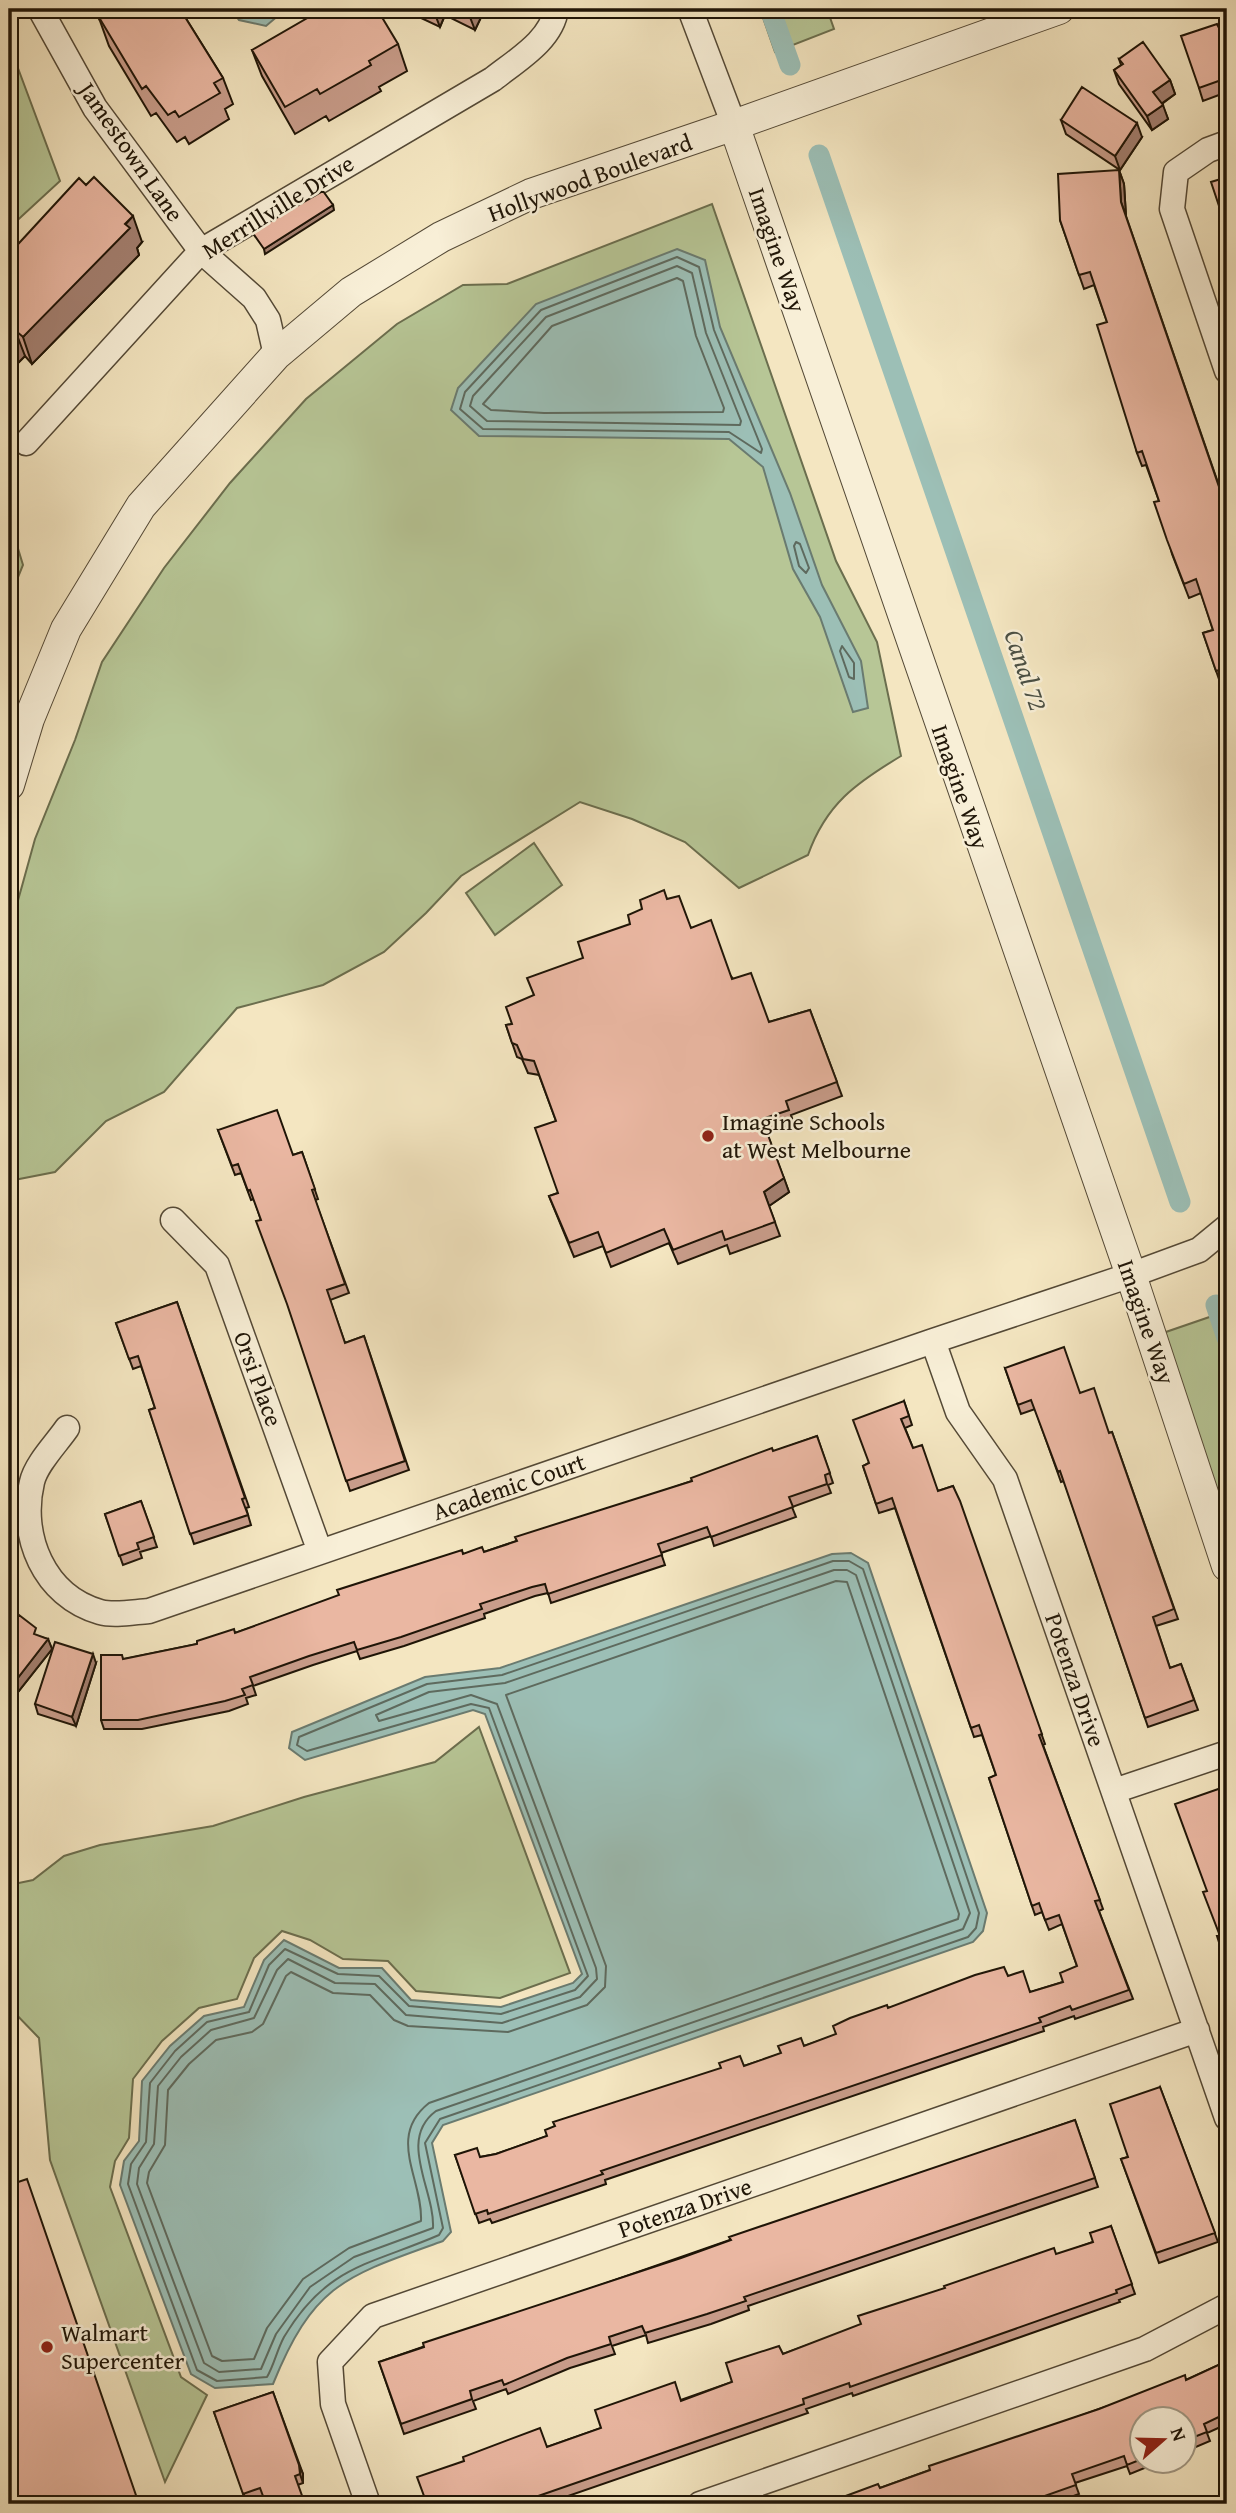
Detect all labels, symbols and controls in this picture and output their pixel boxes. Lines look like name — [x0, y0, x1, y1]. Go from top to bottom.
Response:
street label: Jamestown Lane — [69, 72, 193, 229]
street label: Hollywood Boulevard — [483, 124, 697, 231]
street label: Merrillville Drive — [195, 146, 361, 267]
street label: Imagine Way — [740, 183, 815, 317]
water label: Canal 72 — [994, 624, 1059, 716]
street label: Imagine Way — [923, 720, 998, 854]
place label: Imagine Schools at West Melbourne — [722, 1104, 911, 1167]
marker: Imagine Schools at West Melbourne — [700, 1128, 716, 1144]
street label: Imagine Way — [1109, 1255, 1184, 1389]
street label: Orsi Place — [225, 1326, 292, 1431]
street label: Academic Court — [428, 1444, 590, 1529]
street label: Potenza Drive — [1036, 1608, 1115, 1751]
street label: Potenza Drive — [613, 2168, 756, 2247]
place label: Walmart Supercenter — [61, 2315, 185, 2378]
marker: Walmart Supercenter — [39, 2339, 55, 2355]
north arrow — [1128, 2404, 1198, 2474]
text: N — [1164, 2423, 1194, 2445]

